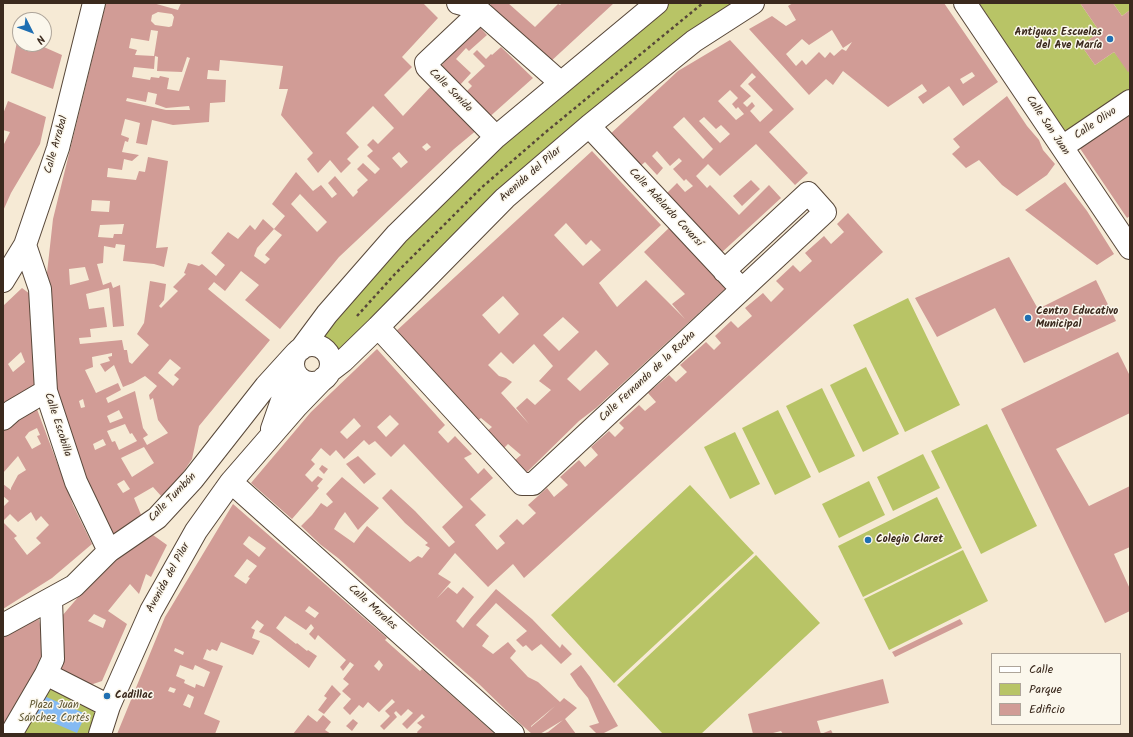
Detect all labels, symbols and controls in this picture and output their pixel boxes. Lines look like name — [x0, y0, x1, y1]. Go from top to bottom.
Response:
north arrow — [12, 12, 52, 52]
place label: Antiguas Escuelas del Ave María — [1015, 26, 1102, 52]
text: N — [31, 31, 49, 48]
marker: Antiguas Escuelas del Ave María — [1105, 34, 1115, 44]
street label: Calle Sonido — [425, 66, 475, 116]
street label: Calle San Juan — [1022, 94, 1072, 158]
street label: Calle Olivo — [1072, 105, 1120, 143]
street label: Calle Arrabal — [42, 115, 72, 175]
street label: Avenida del Pilar — [497, 145, 565, 205]
street label: Calle Adelardo Covarsí — [625, 166, 705, 250]
place label: Centro Educativo Municipal — [1036, 305, 1118, 331]
marker: Centro Educativo Municipal — [1023, 313, 1033, 323]
street label: Calle Fernando de la Rocha — [597, 329, 699, 425]
street label: Calle Escobilla — [40, 391, 74, 459]
street label: Calle Tumbón — [146, 471, 200, 525]
place label: Colegio Claret — [876, 533, 943, 547]
marker: Colegio Claret — [863, 535, 873, 545]
street label: Avenida del Pilar — [144, 541, 194, 615]
street label: Calle Morales — [345, 583, 399, 633]
legend — [991, 653, 1121, 725]
text: Calle — [1029, 660, 1053, 679]
text: Parque — [1029, 680, 1062, 699]
place label: Cadillac — [115, 689, 153, 703]
marker: Cadillac — [102, 691, 112, 701]
park label: Plaza Juan Sánchez Cortés — [19, 699, 89, 725]
text: Edificio — [1029, 700, 1065, 719]

